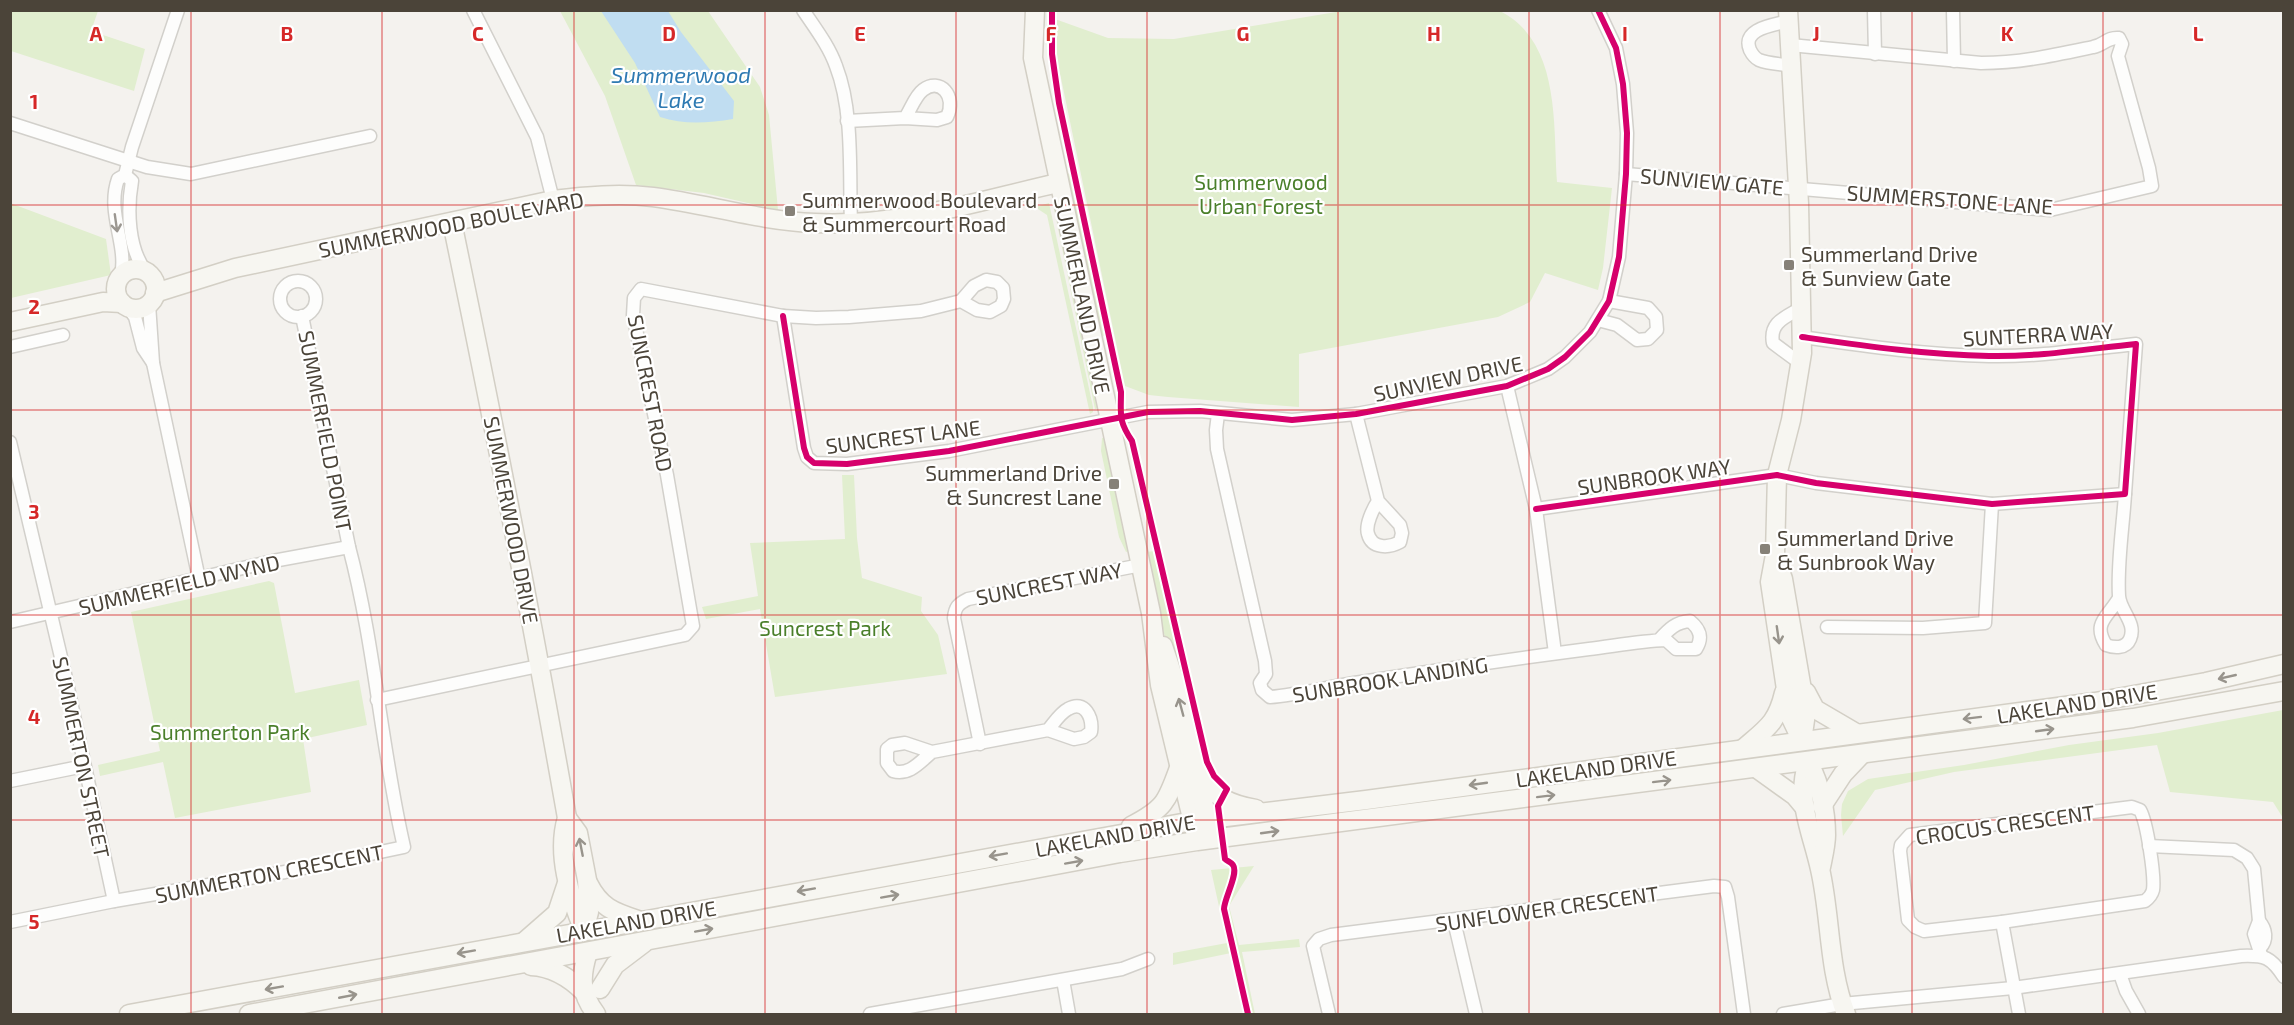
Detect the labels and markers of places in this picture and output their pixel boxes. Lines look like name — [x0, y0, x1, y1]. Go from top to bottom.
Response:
place label: Summerwood Boulevard & Summercourt Road — [802, 187, 1037, 236]
marker: Summerwood Boulevard & Summercourt Road — [783, 204, 797, 218]
place label: Summerland Drive & Sunview Gate — [1801, 241, 1978, 290]
marker: Summerland Drive & Sunview Gate — [1782, 258, 1796, 272]
place label: Summerland Drive & Suncrest Lane — [925, 460, 1102, 509]
marker: Summerland Drive & Suncrest Lane — [1107, 477, 1121, 491]
place label: Summerland Drive & Sunbrook Way — [1777, 525, 1954, 574]
marker: Summerland Drive & Sunbrook Way — [1758, 542, 1772, 556]

